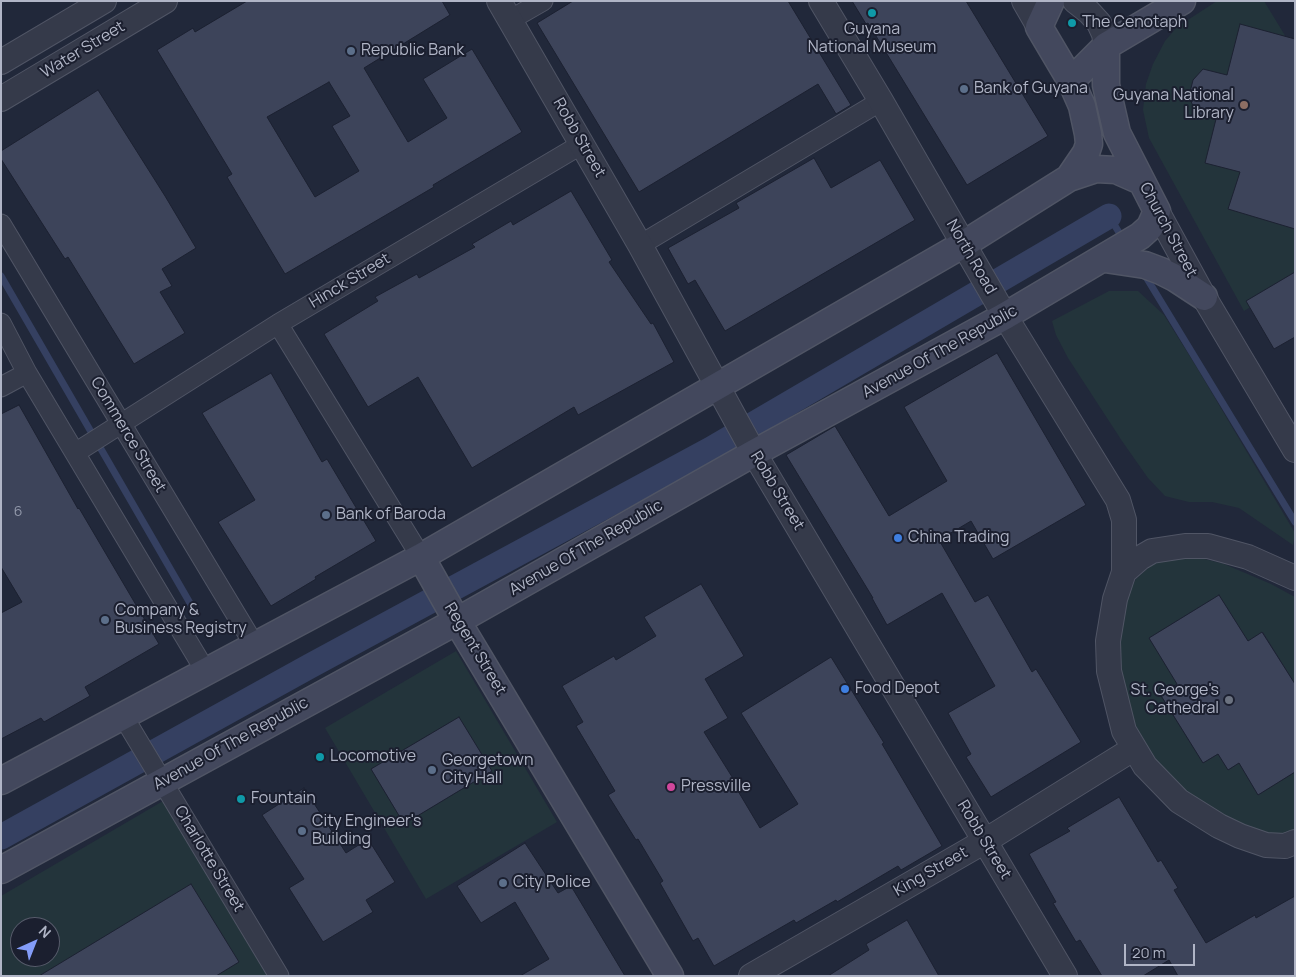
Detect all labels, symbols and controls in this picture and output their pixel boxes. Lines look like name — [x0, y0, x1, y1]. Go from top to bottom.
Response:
marker: Guyana National Museum — [866, 7, 878, 19]
place label: The Cenotaph — [1082, 13, 1187, 33]
street label: Water Street — [38, 17, 128, 83]
marker: The Cenotaph — [1066, 17, 1078, 29]
place label: Guyana National Museum — [808, 20, 936, 58]
place label: Republic Bank — [361, 41, 464, 61]
marker: Republic Bank — [345, 45, 357, 57]
place label: Bank of Guyana — [974, 79, 1088, 99]
marker: Bank of Guyana — [958, 83, 970, 95]
place label: Guyana National Library — [1113, 86, 1234, 124]
street label: Robb Street — [549, 95, 609, 181]
marker: Guyana National Library — [1238, 99, 1250, 111]
street label: Church Street — [1135, 179, 1201, 281]
street label: North Road — [942, 216, 1000, 298]
street label: Hinck Street — [306, 249, 394, 313]
street label: Avenue Of The Republic — [859, 301, 1021, 403]
street label: Commerce Street — [86, 374, 170, 496]
street label: Robb Street — [746, 448, 808, 534]
street label: Avenue Of The Republic — [506, 496, 666, 600]
house number: 6 — [14, 504, 22, 520]
place label: Bank of Baroda — [336, 505, 446, 525]
marker: Bank of Baroda — [320, 509, 332, 521]
place label: China Trading — [908, 528, 1010, 548]
marker: China Trading — [892, 532, 904, 544]
street label: Regent Street — [440, 599, 510, 699]
place label: Company & Business Registry — [115, 601, 247, 639]
marker: Company & Business Registry — [99, 614, 111, 626]
place label: Food Depot — [855, 679, 940, 699]
place label: St. George's Cathedral — [1131, 681, 1219, 719]
marker: Food Depot — [839, 683, 851, 695]
street label: Avenue Of The Republic — [150, 693, 312, 795]
marker: St. George's Cathedral — [1223, 694, 1235, 706]
place label: Locomotive — [330, 747, 416, 767]
marker: Locomotive — [314, 751, 326, 763]
place label: Georgetown City Hall — [442, 751, 533, 789]
marker: Georgetown City Hall — [426, 764, 438, 776]
place label: Pressville — [681, 777, 751, 797]
marker: Pressville — [665, 781, 677, 793]
place label: Fountain — [251, 789, 316, 809]
marker: Fountain — [235, 793, 247, 805]
street label: Robb Street — [953, 797, 1015, 883]
street label: Charlotte Street — [170, 803, 248, 915]
place label: City Engineer's Building — [312, 812, 421, 850]
marker: City Engineer's Building — [296, 825, 308, 837]
street label: King Street — [891, 843, 971, 901]
place label: City Police — [513, 873, 591, 893]
marker: City Police — [497, 877, 509, 889]
north arrow — [10, 917, 60, 967]
text: N — [35, 921, 55, 942]
scale bar — [1126, 934, 1197, 966]
text: 20 m — [1132, 942, 1165, 963]

